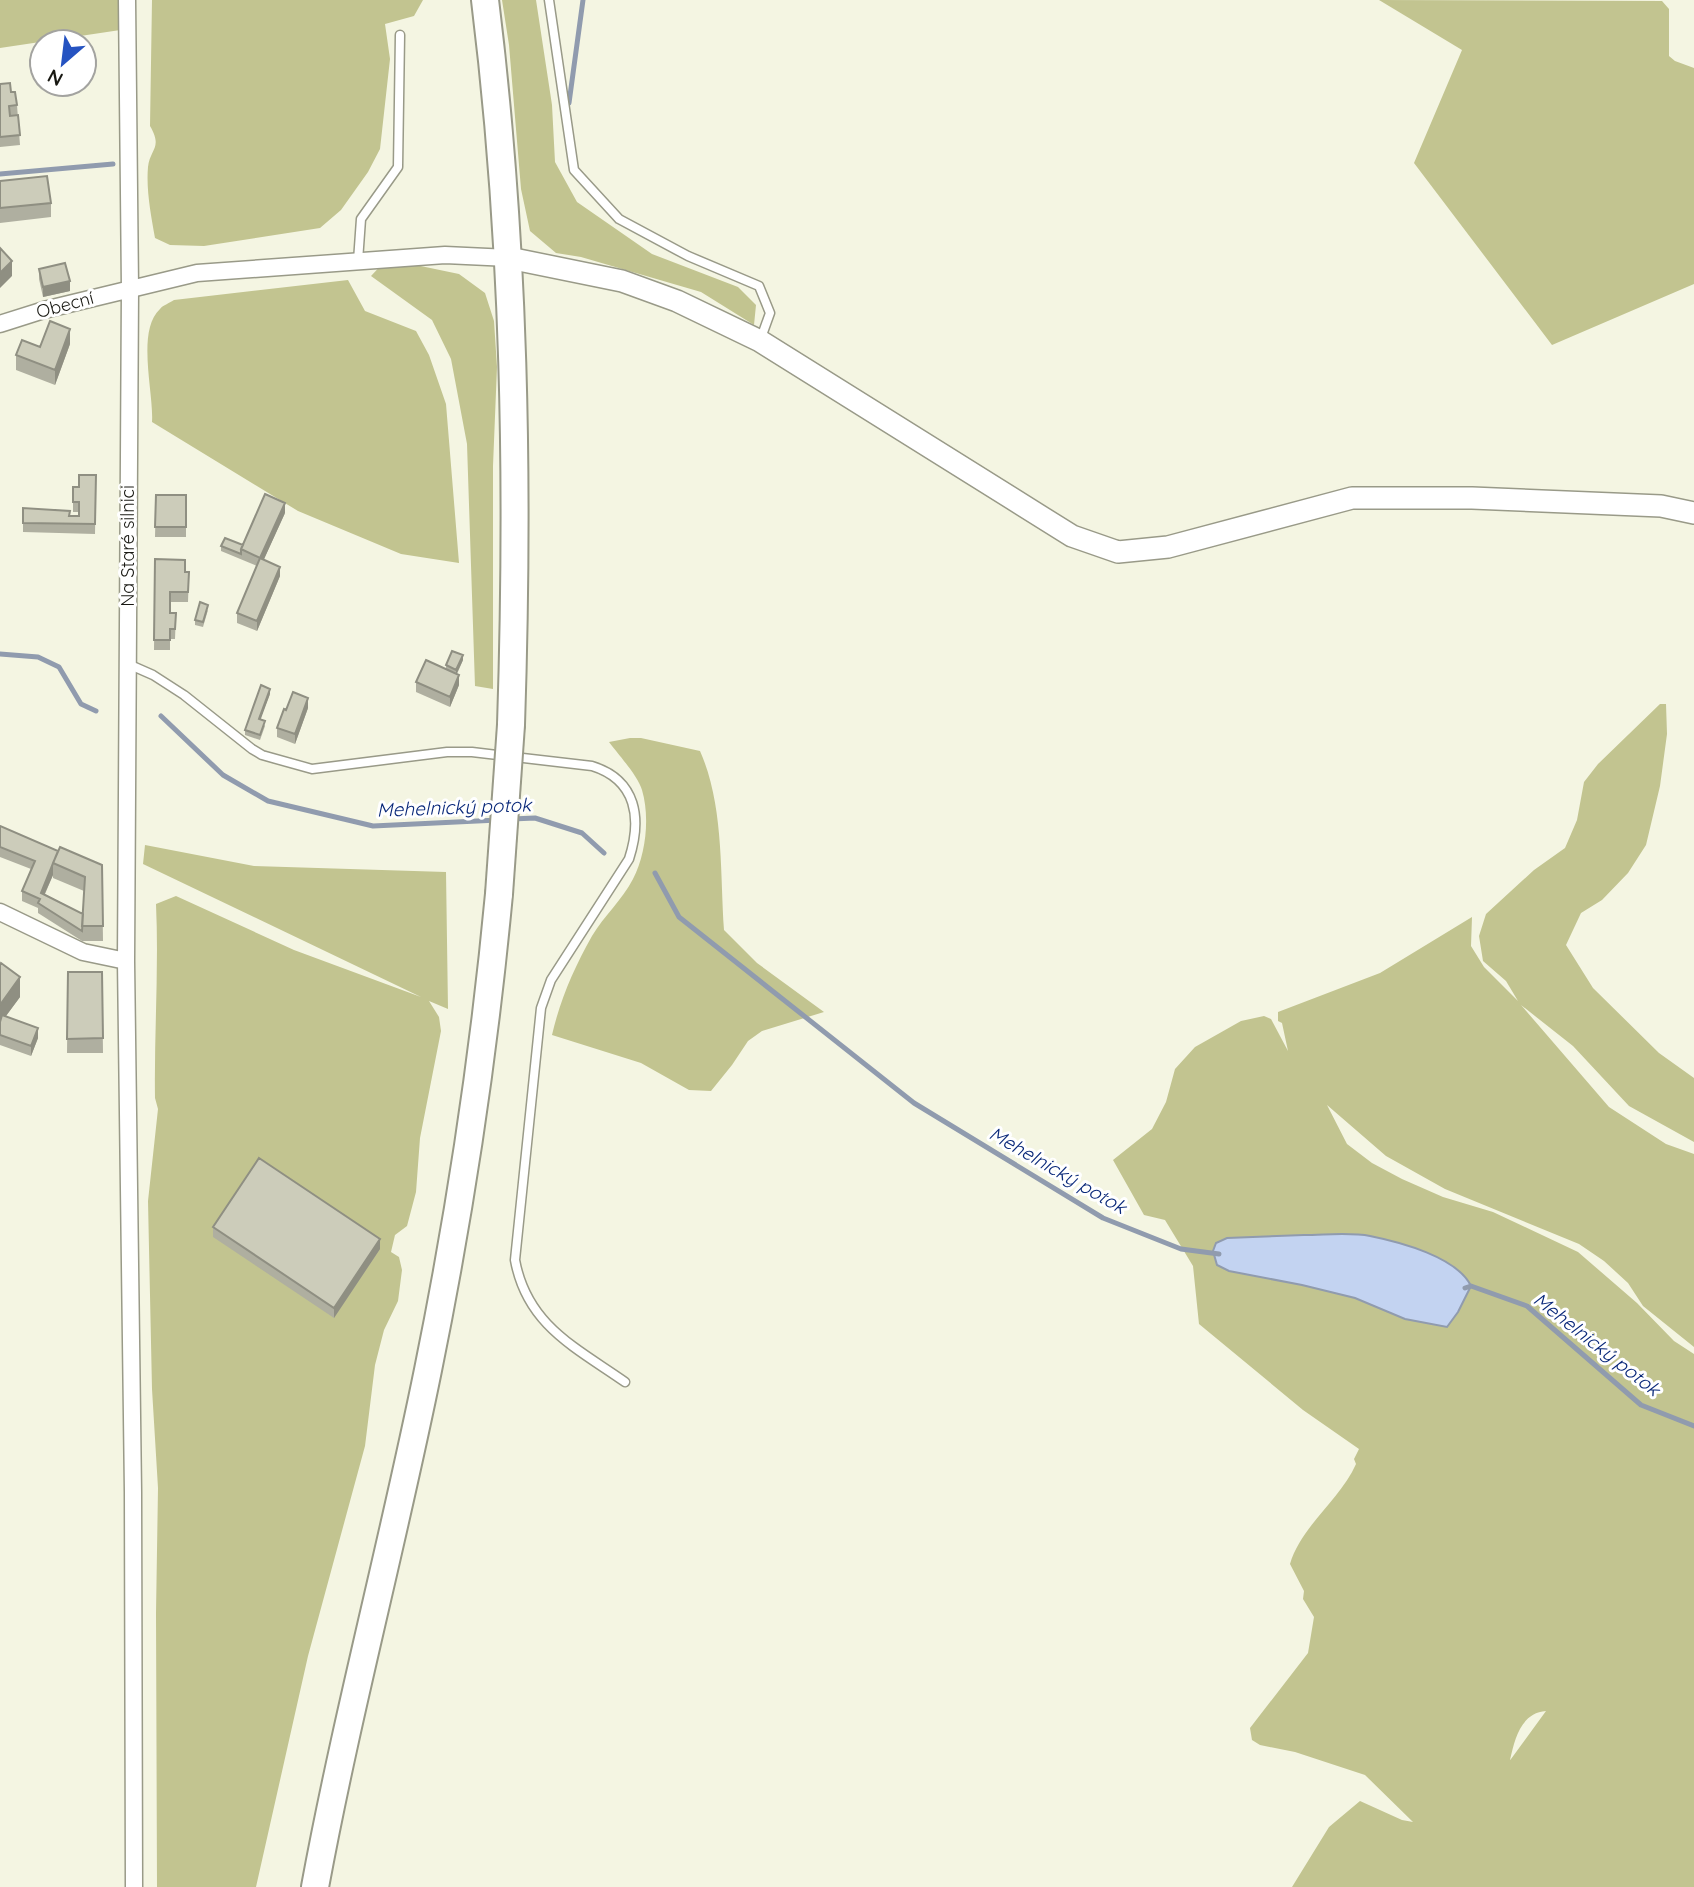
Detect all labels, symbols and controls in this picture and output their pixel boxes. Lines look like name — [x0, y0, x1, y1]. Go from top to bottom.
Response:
north arrow — [28, 28, 98, 98]
text: N — [43, 64, 67, 92]
street label: Obecní — [34, 286, 96, 323]
street label: Na Staré silnici — [116, 485, 139, 607]
water label: Mehelnický potok — [376, 792, 533, 822]
water label: Mehelnický potok — [985, 1121, 1132, 1220]
water label: Mehelnický potok — [1529, 1287, 1667, 1402]

